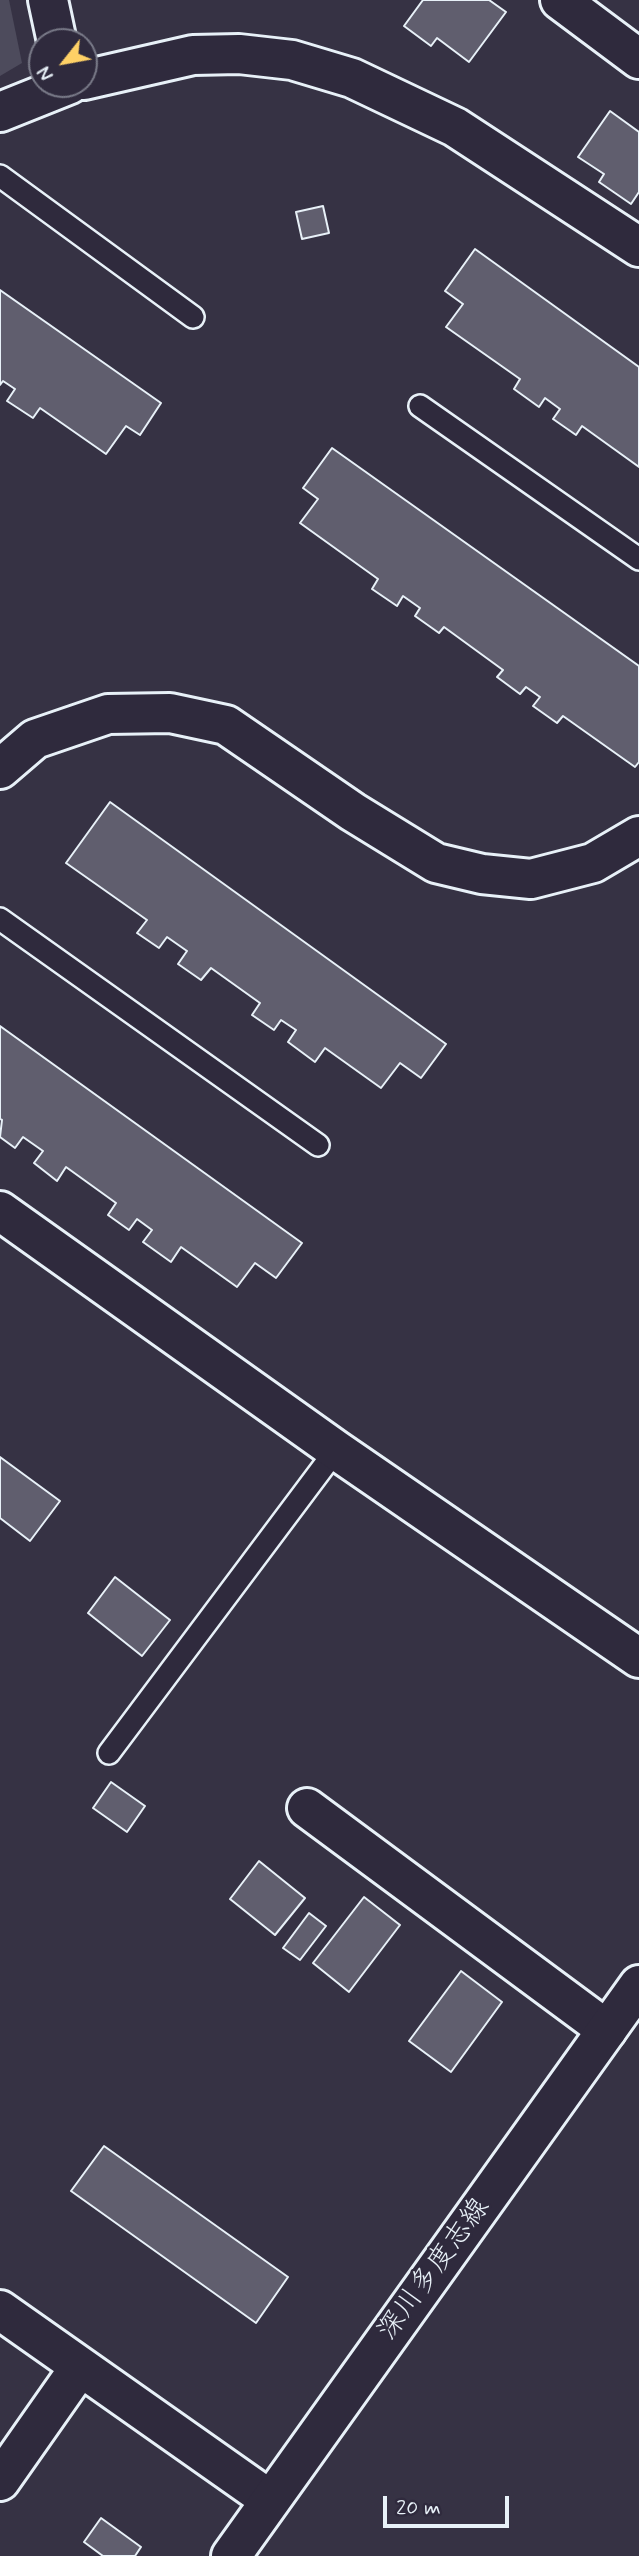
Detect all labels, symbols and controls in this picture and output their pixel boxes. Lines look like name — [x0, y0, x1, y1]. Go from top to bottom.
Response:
north arrow — [28, 28, 98, 98]
text: N — [32, 61, 60, 85]
street label: 深川多度志線 — [372, 2192, 498, 2348]
scale bar — [387, 2482, 513, 2526]
text: 20 m — [396, 2494, 441, 2522]

